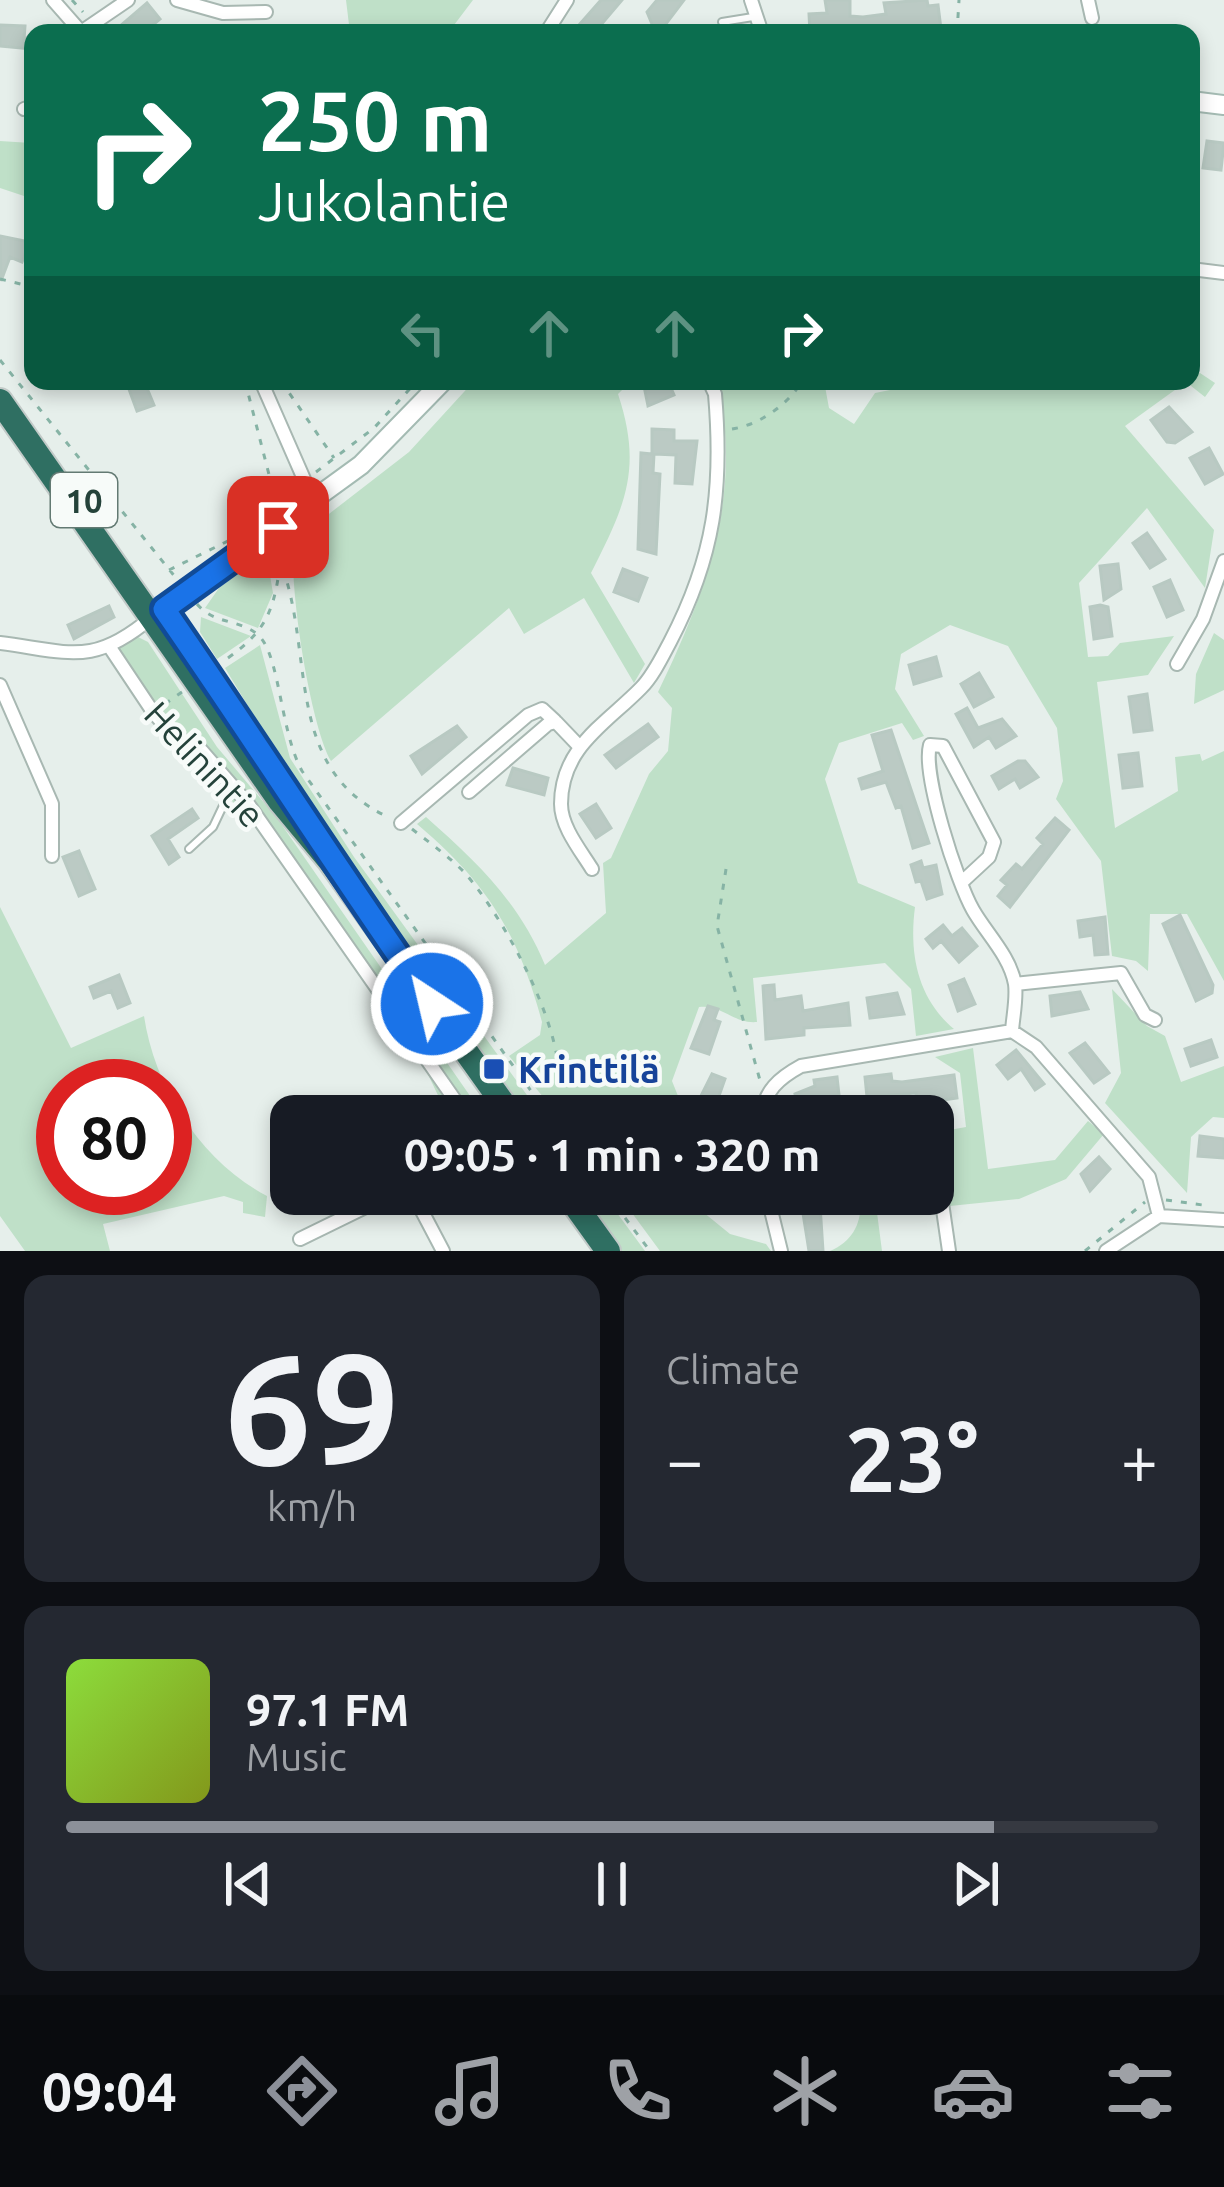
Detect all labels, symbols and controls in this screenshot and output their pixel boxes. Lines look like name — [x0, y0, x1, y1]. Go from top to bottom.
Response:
icon: right — [60, 72, 216, 228]
text: 250 m — [258, 73, 492, 167]
text: Jukolantie — [258, 171, 510, 231]
icon: left — [390, 300, 456, 366]
icon: ahead — [516, 300, 582, 366]
icon: ahead — [642, 300, 708, 366]
icon: right — [768, 300, 834, 366]
road number: 10 — [51, 473, 117, 527]
pin — [227, 476, 329, 578]
icon: arrive — [245, 494, 311, 560]
street label: Helinintie — [137, 693, 273, 835]
position arrow — [369, 941, 495, 1067]
place label: Krinttilä — [518, 1049, 660, 1090]
marker: Krinttilä — [481, 1056, 507, 1082]
speed limit sign: 80 — [36, 1059, 192, 1215]
text: 09:05 · 1 min · 320 m — [404, 1129, 820, 1180]
text: 69 — [224, 1320, 400, 1494]
text: Climate — [666, 1348, 800, 1391]
text: 23° — [845, 1408, 979, 1509]
text: − — [666, 1422, 703, 1496]
text: + — [1121, 1422, 1158, 1496]
text: km/h — [267, 1485, 357, 1528]
text: 97.1 FM — [246, 1684, 409, 1735]
text: Music — [246, 1735, 347, 1778]
icon: previous — [215, 1851, 281, 1917]
icon: pause — [579, 1851, 645, 1917]
icon: next — [943, 1851, 1009, 1917]
icon: directions — [260, 2049, 344, 2133]
icon: music — [428, 2049, 512, 2133]
icon: phone — [596, 2049, 680, 2133]
icon: climate — [763, 2049, 847, 2133]
icon: car — [931, 2049, 1015, 2133]
icon: filters — [1098, 2049, 1182, 2133]
text: 09:04 — [42, 2061, 177, 2121]

